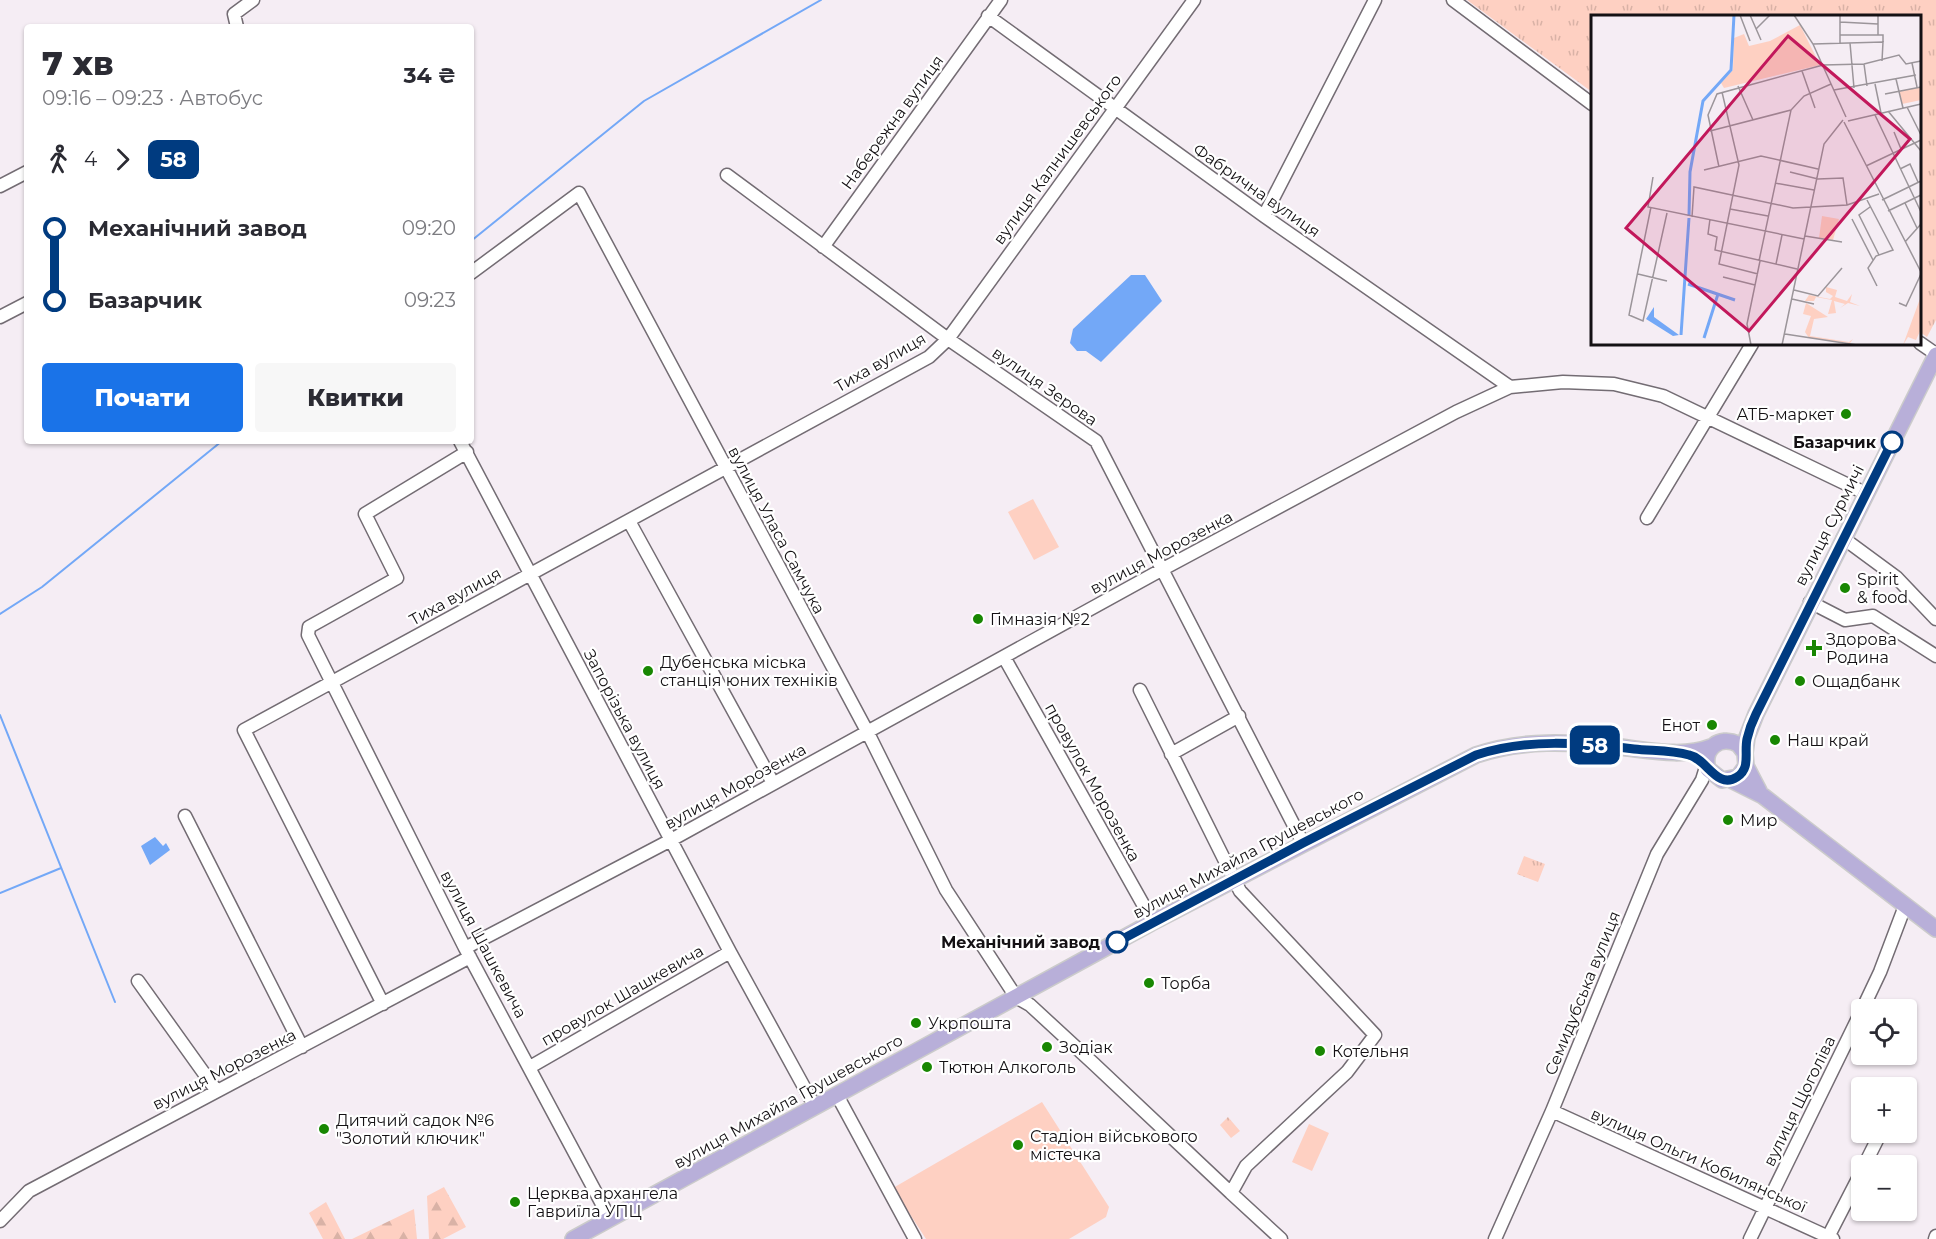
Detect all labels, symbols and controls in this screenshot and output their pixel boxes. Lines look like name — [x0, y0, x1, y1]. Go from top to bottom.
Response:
inset map — [1591, 15, 1921, 345]
text: 7 хв — [42, 43, 114, 83]
street label: Набережна вулиця — [837, 52, 947, 193]
text: 34 ₴ — [403, 62, 456, 89]
street label: вулиця Калнишевського — [989, 71, 1125, 248]
text: 09:16 – 09:23 · Автобус — [42, 86, 263, 110]
street label: Фабрична вулиця — [1190, 139, 1324, 241]
icon: walk — [42, 143, 75, 176]
icon: forward — [106, 143, 139, 176]
text: 4 — [84, 147, 97, 171]
text: 58 — [160, 147, 187, 172]
text: Механічний завод — [88, 215, 307, 242]
text: 09:20 — [402, 216, 456, 240]
text: Базарчик — [88, 287, 202, 314]
text: 09:23 — [404, 288, 456, 312]
street label: Тиха вулиця — [831, 329, 929, 396]
street label: вулиця Зерова — [988, 343, 1101, 430]
button: Почати — [42, 363, 243, 432]
button: Квитки — [255, 363, 456, 432]
place label: АТБ-маркет — [1736, 405, 1834, 424]
marker: АТБ-маркет — [1839, 407, 1853, 421]
marker: Базарчик — [1881, 431, 1903, 453]
place label: Базарчик — [1793, 433, 1877, 452]
street label: вулиця Уласа Самчука — [724, 443, 829, 617]
street label: вулиця Сурмичі — [1791, 462, 1868, 589]
street label: вулиця Морозенка — [1087, 507, 1236, 598]
street label: Тиха вулиця — [406, 563, 504, 629]
place label: Spirit & food — [1857, 570, 1908, 607]
marker: Spirit & food — [1838, 581, 1852, 595]
place label: Гімназія №2 — [990, 610, 1090, 629]
marker: Гімназія №2 — [971, 612, 985, 626]
place label: Здорова Родина — [1826, 630, 1897, 667]
marker: Здорова Родина — [1807, 641, 1821, 655]
street label: Запорізька вулиця — [580, 646, 670, 792]
place label: Дубенська міська станція юних техніків — [660, 653, 838, 690]
marker: Дубенська міська станція юних техніків — [641, 664, 655, 678]
place label: Ощадбанк — [1812, 672, 1901, 691]
marker: Ощадбанк — [1793, 674, 1807, 688]
street label: провулок Морозенка — [1041, 700, 1144, 865]
place label: Енот — [1661, 716, 1700, 735]
marker: Енот — [1705, 718, 1719, 732]
line badge: 58 — [1568, 726, 1622, 764]
place label: Наш край — [1787, 731, 1869, 750]
text: 58 — [1582, 733, 1608, 758]
marker: Наш край — [1768, 733, 1782, 747]
street label: вулиця Морозенка — [661, 740, 809, 833]
street label: вулиця Михайла Грушевського — [1130, 784, 1367, 923]
place label: Мир — [1740, 811, 1777, 830]
marker: Мир — [1721, 813, 1735, 827]
street label: вулиця Шашкевича — [437, 867, 531, 1021]
street label: Семидубська вулиця — [1541, 908, 1624, 1078]
marker: Механічний завод — [1106, 931, 1128, 953]
place label: Механічний завод — [941, 933, 1100, 952]
street label: провулок Шашкевича — [538, 941, 707, 1050]
place label: Торба — [1161, 974, 1211, 993]
marker: Торба — [1142, 976, 1156, 990]
map controls — [1851, 999, 1917, 1221]
button: locate — [1851, 999, 1917, 1065]
place label: Укрпошта — [928, 1014, 1011, 1033]
marker: Укрпошта — [909, 1016, 923, 1030]
street label: вулиця Морозенка — [149, 1025, 299, 1114]
street label: вулиця Михайла Грушевського — [670, 1030, 906, 1172]
street label: вулиця Щоголіва — [1760, 1033, 1839, 1170]
place label: Зодіак — [1059, 1038, 1113, 1057]
marker: Зодіак — [1040, 1040, 1054, 1054]
place label: Котельня — [1332, 1042, 1409, 1061]
marker: Котельня — [1313, 1044, 1327, 1058]
place label: Тютюн Алкоголь — [939, 1058, 1076, 1077]
marker: Тютюн Алкоголь — [920, 1060, 934, 1074]
button: + — [1851, 1077, 1917, 1143]
street label: вулиця Ольги Кобилянської — [1588, 1104, 1810, 1217]
place label: Дитячий садок №6 "Золотий ключик" — [336, 1111, 494, 1148]
marker: Дитячий садок №6 "Золотий ключик" — [317, 1122, 331, 1136]
place label: Стадіон військового містечка — [1030, 1127, 1198, 1164]
marker: Стадіон військового містечка — [1011, 1138, 1025, 1152]
button: − — [1851, 1155, 1917, 1221]
place label: Церква архангела Гавриїла УПЦ — [527, 1184, 678, 1221]
marker: Церква архангела Гавриїла УПЦ — [508, 1195, 522, 1209]

